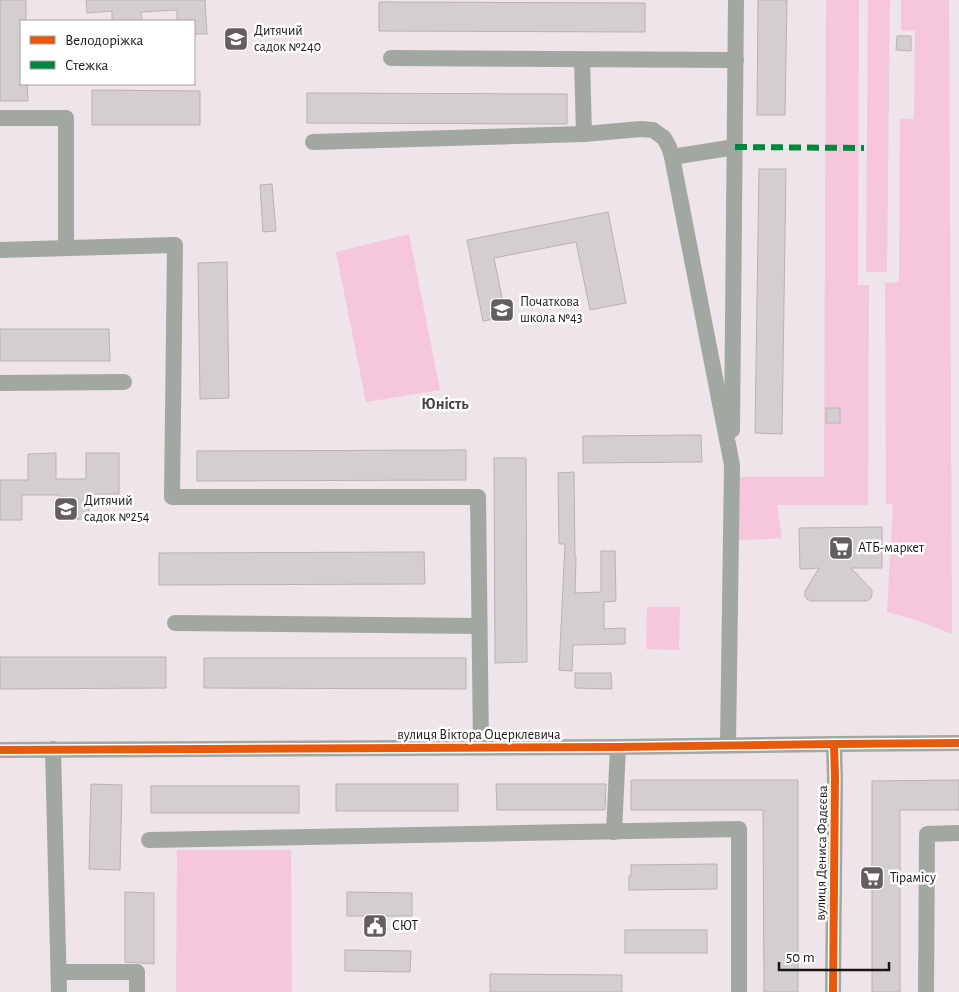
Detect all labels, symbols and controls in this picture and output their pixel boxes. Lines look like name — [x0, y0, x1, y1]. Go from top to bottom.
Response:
legend — [20, 20, 195, 85]
place label: Дитячий садок №240 — [254, 24, 321, 54]
school or university icon: Дитячий садок №240 — [223, 26, 249, 52]
text: Велодоріжка — [65, 33, 144, 48]
text: Стежка — [65, 58, 109, 73]
place label: Початкова школа №43 — [520, 295, 583, 325]
school or university icon: Початкова школа №43 — [489, 297, 515, 323]
district label: Юність — [421, 396, 469, 412]
place label: Дитячий садок №254 — [84, 494, 150, 524]
school or university icon: Дитячий садок №254 — [53, 496, 79, 522]
supermarket icon: АТБ-маркет — [828, 535, 854, 561]
place label: АТБ-маркет — [858, 541, 925, 555]
street label: вулиця Віктора Оцерклевича — [397, 728, 561, 742]
street label: вулиця Дениса Фадєєва — [814, 785, 830, 921]
supermarket icon: Тірамісу — [859, 865, 885, 891]
place label: Тірамісу — [890, 871, 936, 885]
public building icon: СЮТ — [362, 913, 388, 939]
place label: СЮТ — [392, 919, 419, 933]
scale bar — [779, 940, 889, 972]
text: 50 m — [786, 950, 815, 965]

